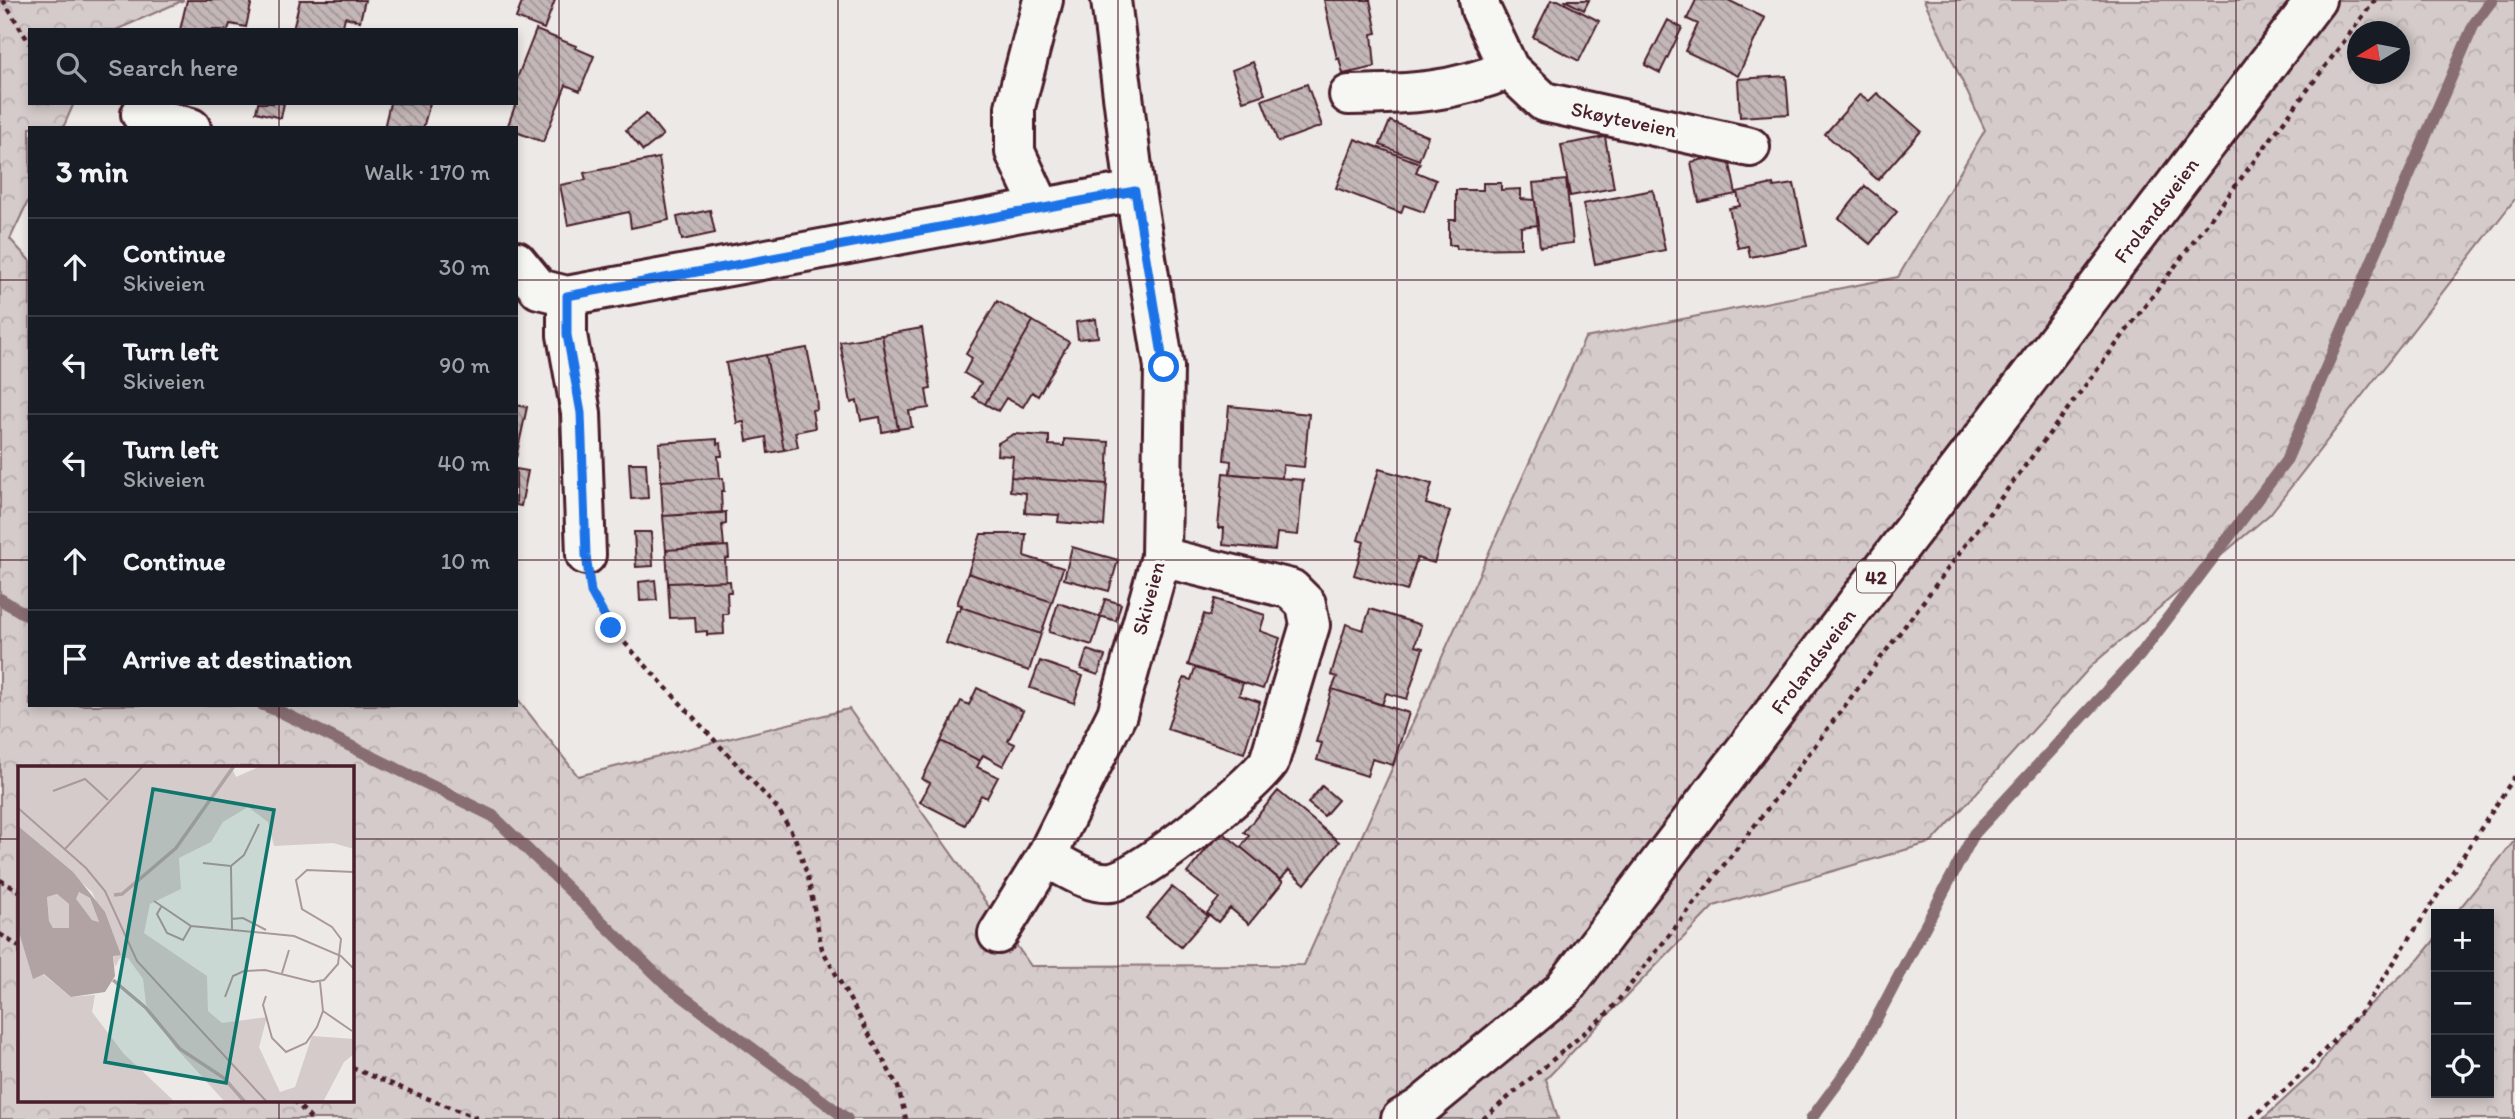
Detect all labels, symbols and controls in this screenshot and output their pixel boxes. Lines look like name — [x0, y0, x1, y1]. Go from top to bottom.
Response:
north arrow — [2347, 21, 2410, 84]
search box — [28, 28, 518, 105]
icon: search — [52, 48, 90, 86]
text: Search here — [108, 51, 238, 83]
street label: Skøyteveien — [1569, 96, 1679, 142]
street label: Frolandsveien — [2108, 152, 2204, 268]
text: 3 min — [56, 153, 128, 190]
text: Walk · 170 m — [364, 158, 490, 186]
text: Continue — [123, 237, 226, 269]
icon: ahead — [56, 248, 94, 286]
text: 30 m — [439, 253, 490, 281]
text: Skiveien — [123, 269, 205, 297]
text: Turn left — [123, 335, 219, 367]
icon: left — [56, 346, 94, 384]
text: 90 m — [439, 351, 490, 379]
route start — [1148, 351, 1179, 382]
text: Skiveien — [123, 367, 205, 395]
text: Turn left — [123, 433, 219, 465]
icon: left — [56, 444, 94, 482]
text: 40 m — [437, 449, 490, 477]
text: Skiveien — [123, 465, 205, 493]
icon: ahead — [56, 542, 94, 580]
text: Continue — [123, 545, 226, 577]
text: 10 m — [441, 547, 490, 575]
street label: Skiveien — [1126, 558, 1170, 637]
road number: 42 — [1857, 562, 1895, 592]
street label: Frolandsveien — [1765, 603, 1861, 719]
route end — [595, 612, 626, 643]
icon: arrive — [56, 640, 94, 678]
text: Arrive at destination — [123, 643, 352, 675]
inset map — [18, 766, 354, 1102]
map controls — [2431, 909, 2494, 1098]
button: + — [2431, 909, 2494, 972]
button: − — [2431, 972, 2494, 1035]
button: locate — [2431, 1035, 2494, 1098]

